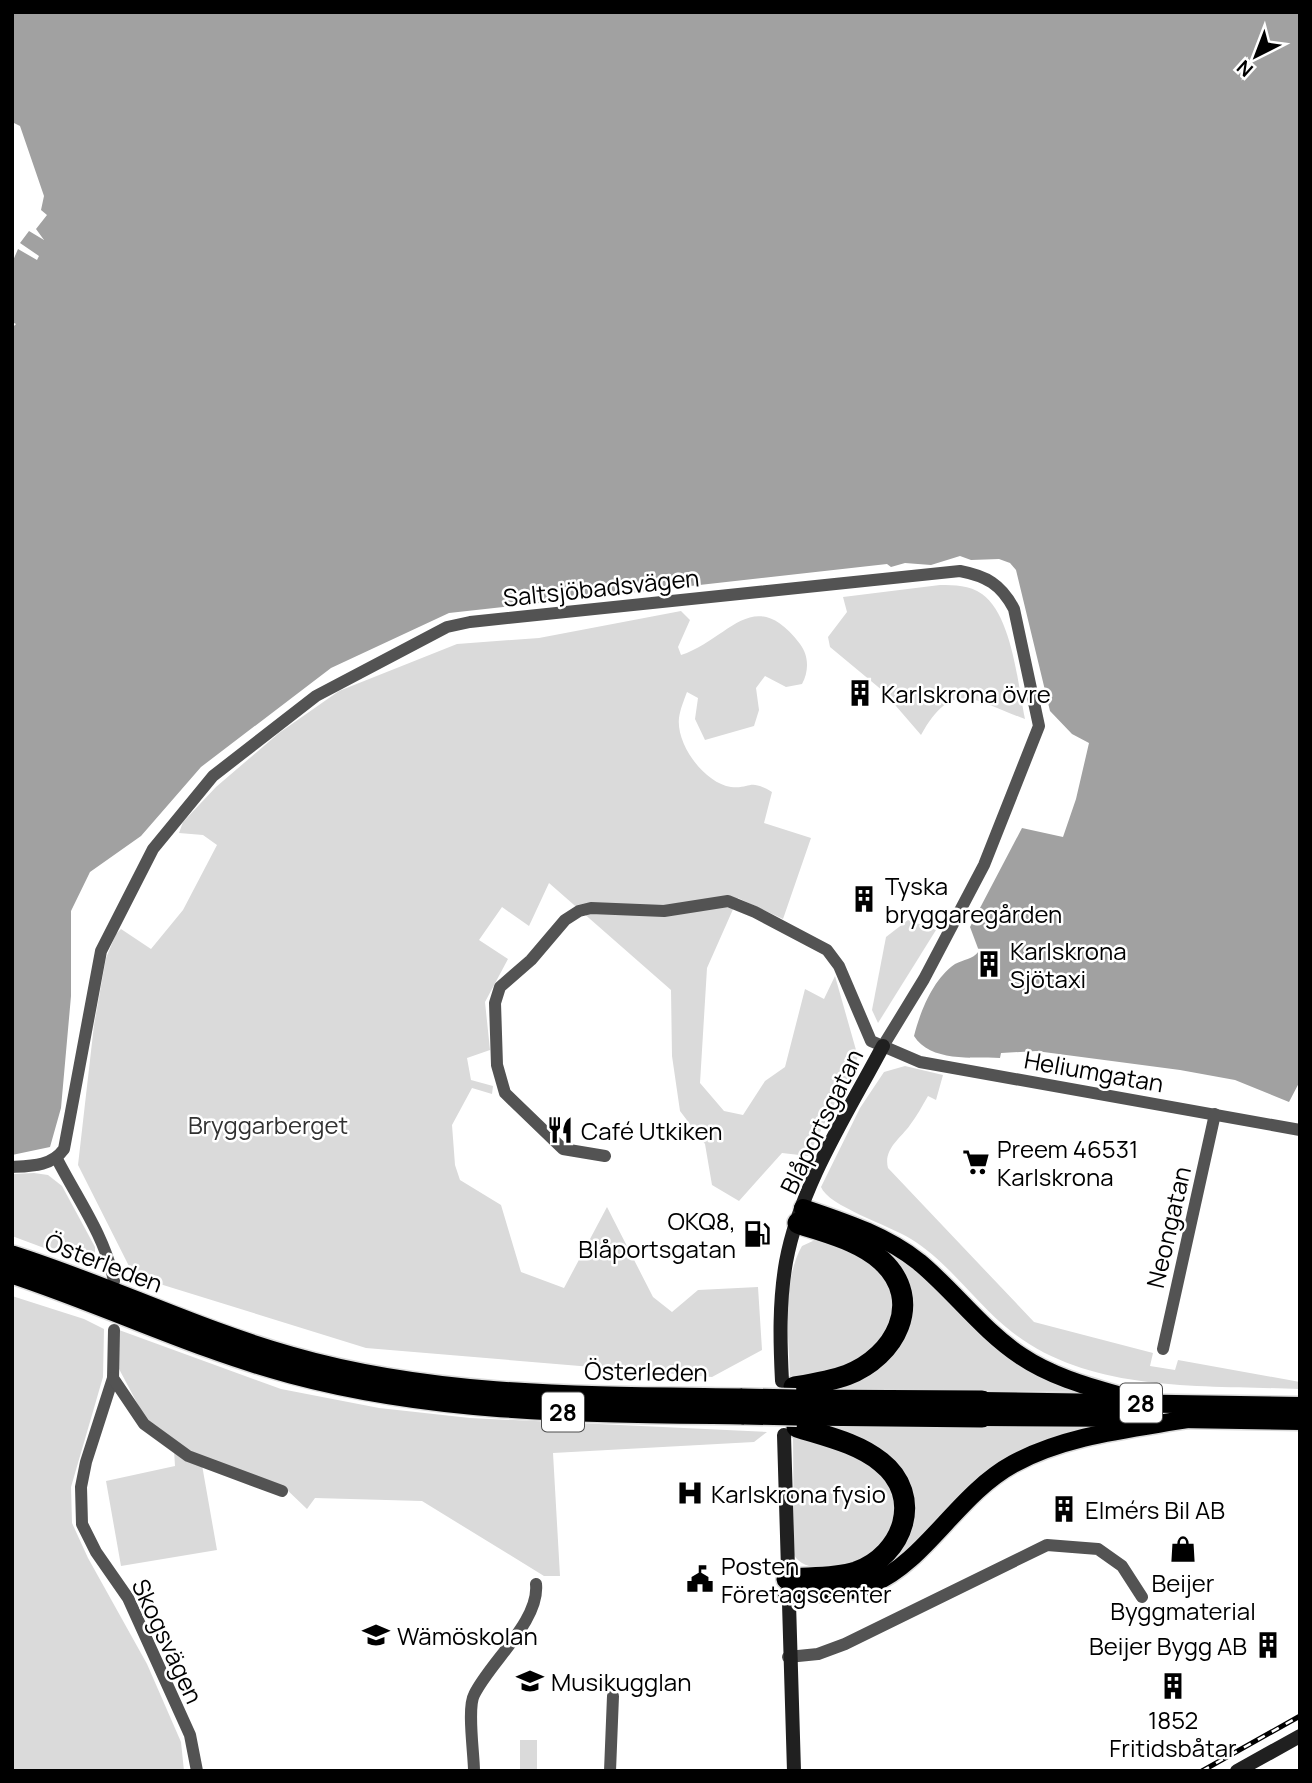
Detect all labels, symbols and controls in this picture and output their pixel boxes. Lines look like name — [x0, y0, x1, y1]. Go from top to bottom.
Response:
north arrow — [1221, 21, 1291, 91]
text: N — [1231, 54, 1258, 83]
street label: Saltsjöbadsvägen — [501, 560, 701, 614]
place label: Karlskrona övre — [881, 677, 1051, 710]
building icon: Karlskrona övre — [845, 678, 875, 708]
place label: Tyska bryggaregården — [885, 869, 1062, 930]
building icon: Tyska bryggaregården — [849, 884, 879, 914]
place label: Karlskrona Sjötaxi — [1010, 934, 1127, 995]
building icon: Karlskrona Sjötaxi — [974, 949, 1004, 979]
street label: Blåportsgatan — [772, 1043, 870, 1199]
street label: Heliumgatan — [1022, 1043, 1166, 1099]
park label: Bryggarberget — [188, 1108, 348, 1141]
place label: Café Utkiken — [581, 1114, 722, 1147]
restaurant icon: Café Utkiken — [545, 1115, 575, 1145]
place label: Preem 46531 Karlskrona — [997, 1132, 1138, 1193]
supermarket icon: Preem 46531 Karlskrona — [961, 1147, 991, 1177]
street label: Neongatan — [1138, 1163, 1198, 1291]
place label: OKQ8, Blåportsgatan — [578, 1204, 736, 1265]
fuel station icon: OKQ8, Blåportsgatan — [742, 1219, 772, 1249]
street label: Österleden — [40, 1224, 168, 1300]
street label: Österleden — [584, 1353, 708, 1389]
road number: 28 — [1120, 1384, 1162, 1422]
road number: 28 — [542, 1392, 584, 1432]
place label: Karlskrona fysio — [711, 1477, 886, 1510]
hospital icon: Karlskrona fysio — [675, 1478, 705, 1508]
place label: Elmérs Bil AB — [1085, 1493, 1225, 1526]
building icon: Elmérs Bil AB — [1049, 1494, 1079, 1524]
shop icon: Beijer Byggmaterial — [1168, 1534, 1198, 1564]
place label: Posten Företagscenter — [721, 1549, 892, 1610]
public building icon: Posten Företagscenter — [685, 1564, 715, 1594]
place label: Beijer Byggmaterial — [1110, 1566, 1256, 1627]
street label: Skogsvägen — [125, 1573, 211, 1709]
place label: Wämöskolan — [397, 1619, 538, 1652]
school or university icon: Wämöskolan — [361, 1620, 391, 1650]
place label: Beijer Bygg AB — [1089, 1629, 1247, 1662]
building icon: Beijer Bygg AB — [1253, 1630, 1283, 1660]
place label: Musikugglan — [551, 1665, 691, 1698]
school or university icon: Musikugglan — [515, 1666, 545, 1696]
building icon: 1852 Fritidsbåtar — [1158, 1671, 1188, 1701]
place label: 1852 Fritidsbåtar — [1109, 1703, 1237, 1764]

